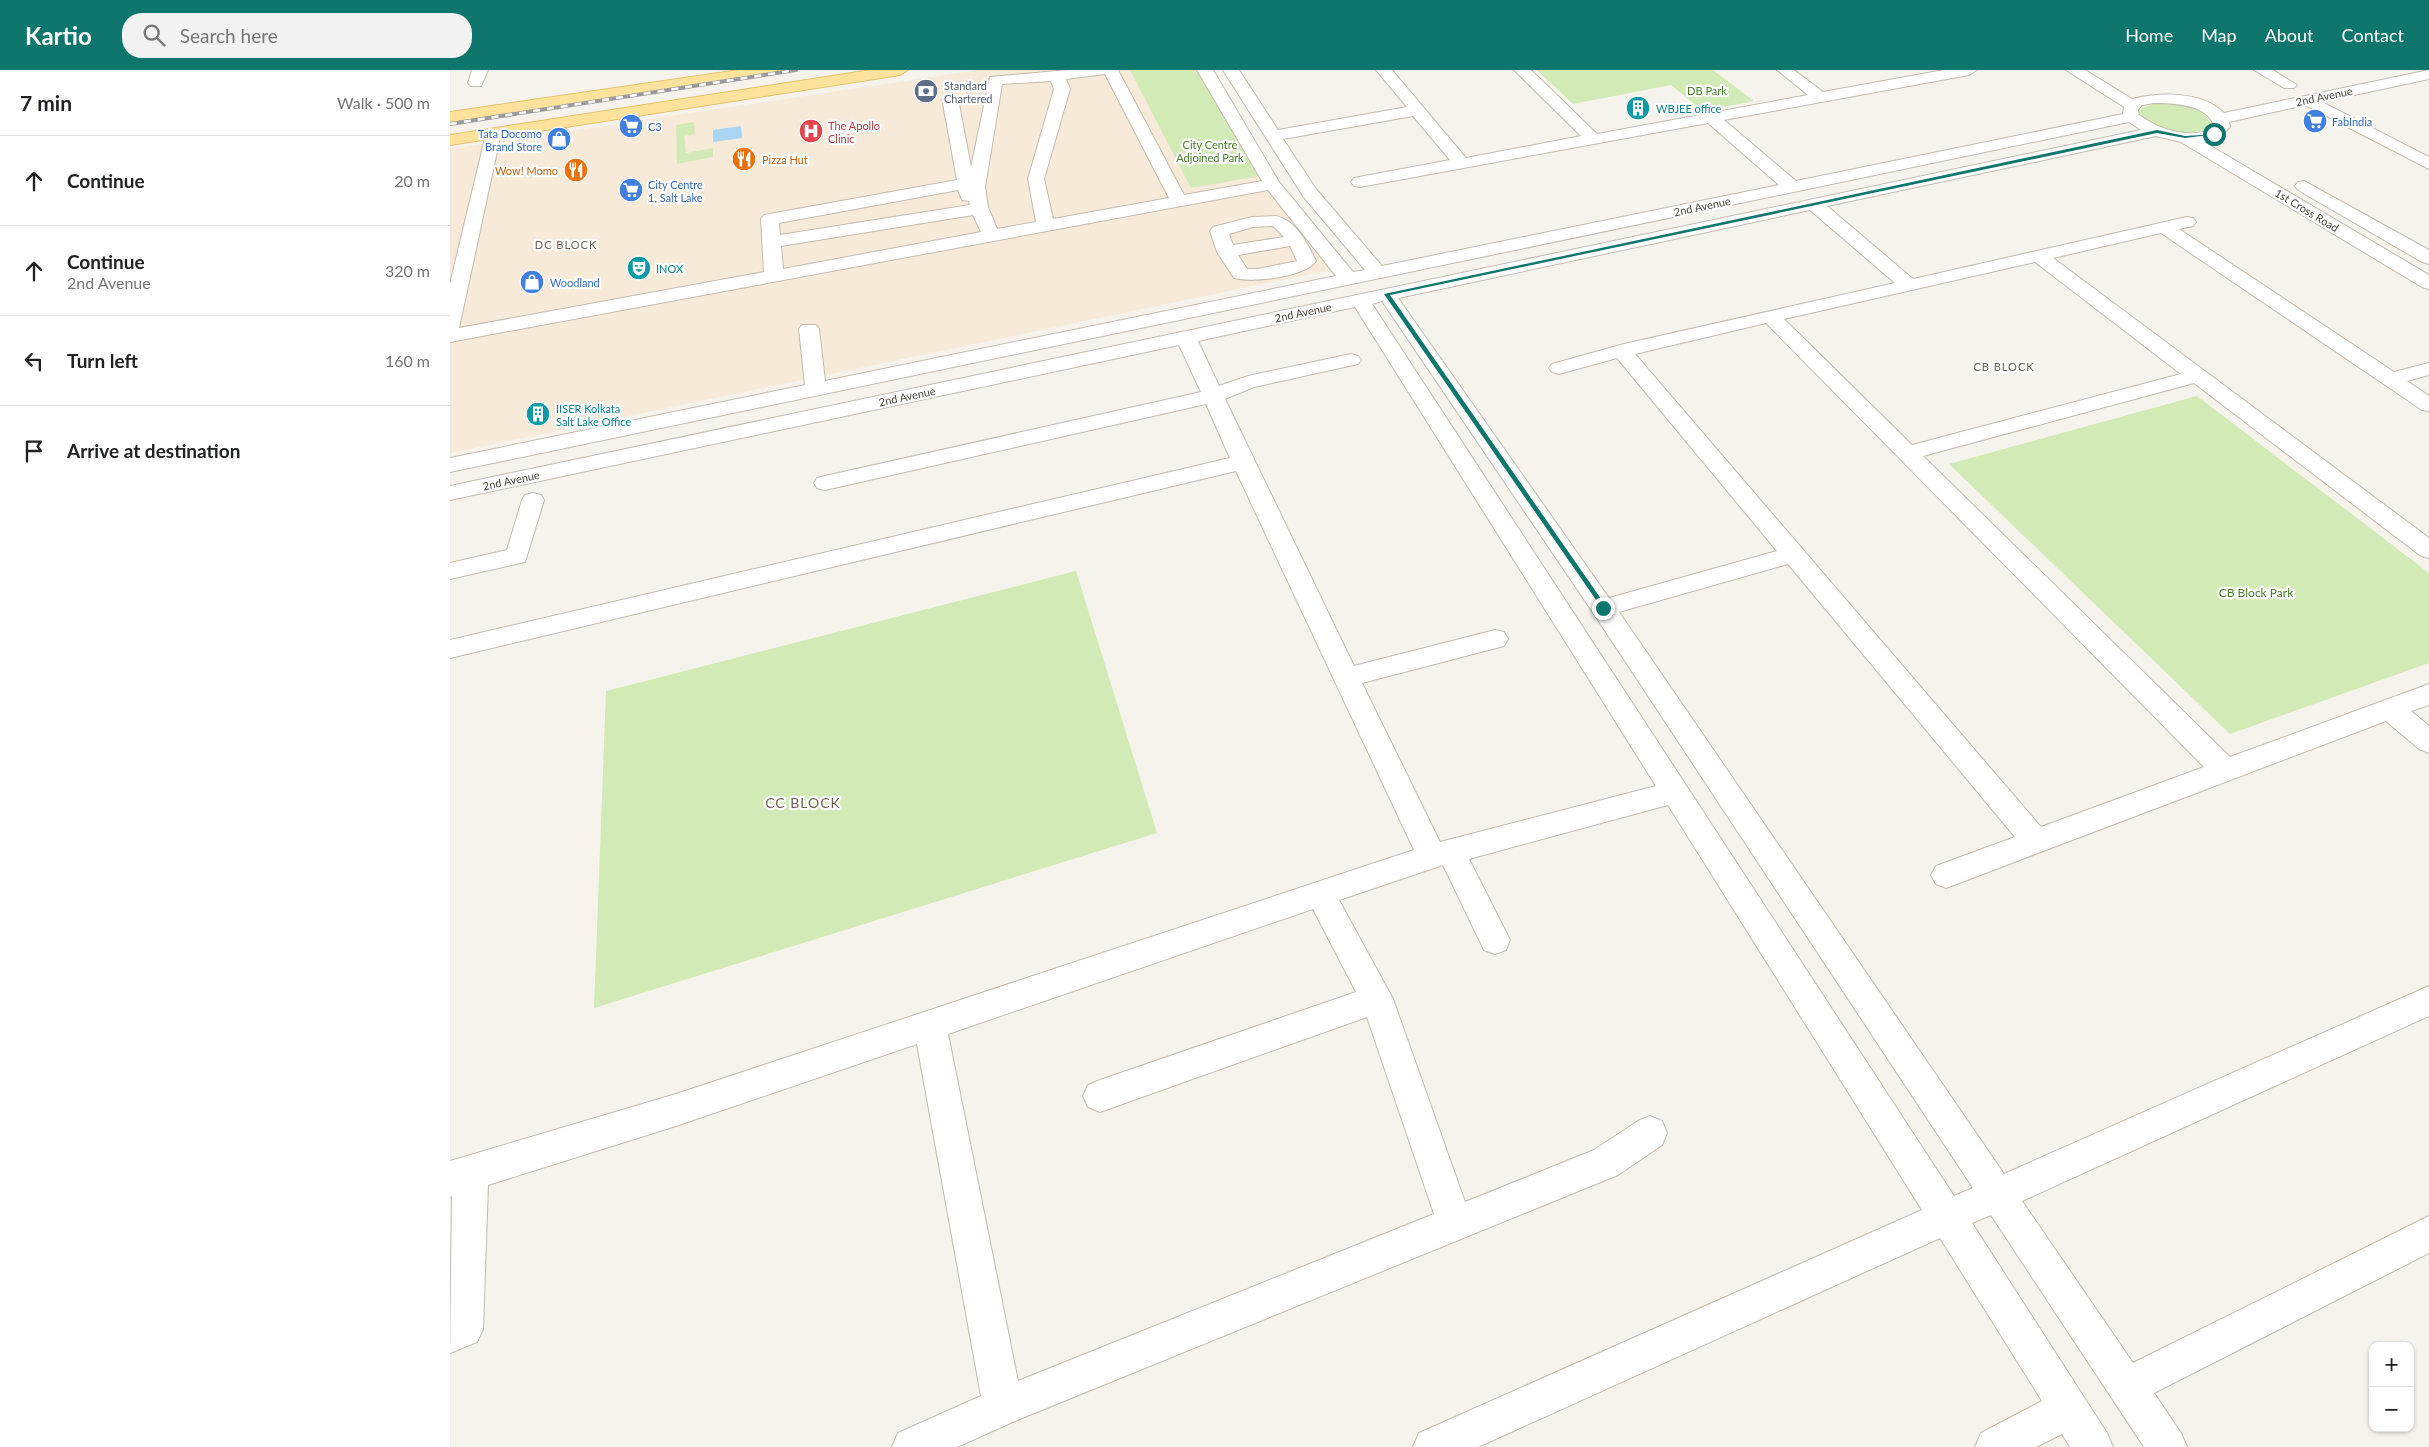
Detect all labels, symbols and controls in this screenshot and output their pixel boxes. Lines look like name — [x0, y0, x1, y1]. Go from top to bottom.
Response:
search box — [122, 13, 472, 58]
text: Kartio — [25, 21, 92, 50]
icon: search — [140, 21, 168, 49]
text: Search here — [180, 24, 278, 47]
text: Home — [2125, 24, 2173, 46]
text: Map — [2201, 24, 2237, 46]
text: About — [2265, 24, 2314, 46]
text: Contact — [2342, 24, 2404, 46]
bank icon: Standard Chartered — [913, 78, 939, 104]
place label: Standard Chartered — [944, 79, 992, 105]
park label: DB Park — [1687, 84, 1727, 97]
street label: 2nd Avenue — [2295, 84, 2354, 108]
text: 7 min — [20, 90, 72, 115]
text: Walk · 500 m — [337, 93, 430, 112]
building icon: WBJEE office — [1625, 95, 1651, 121]
place label: WBJEE office — [1656, 102, 1722, 115]
supermarket icon: FabIndia — [2302, 108, 2328, 134]
supermarket icon: C3 — [618, 113, 644, 139]
place label: FabIndia — [2332, 115, 2372, 128]
hospital icon: The Apollo Clinic — [798, 118, 824, 144]
place label: The Apollo Clinic — [828, 119, 880, 145]
place label: C3 — [648, 120, 662, 133]
route start — [2203, 123, 2226, 146]
shop icon: Tata Docomo Brand Store — [546, 126, 572, 152]
place label: Tata Docomo Brand Store — [478, 127, 542, 153]
park label: City Centre Adjoined Park — [1176, 138, 1244, 164]
restaurant icon: Pizza Hut — [731, 146, 757, 172]
place label: Pizza Hut — [762, 153, 808, 166]
restaurant icon: Wow! Momo — [563, 157, 589, 183]
place label: Wow! Momo — [495, 164, 558, 177]
icon: ahead — [20, 167, 48, 195]
text: Continue — [67, 169, 145, 192]
text: 20 m — [394, 171, 430, 190]
supermarket icon: City Centre 1, Salt Lake — [618, 177, 644, 203]
place label: City Centre 1, Salt Lake — [648, 178, 703, 204]
street label: 1st Cross Road — [2273, 186, 2341, 234]
street label: 2nd Avenue — [1673, 194, 1732, 218]
district label: DC BLOCK — [535, 238, 597, 251]
text: Continue — [67, 250, 145, 273]
theatre icon: INOX — [626, 255, 652, 281]
icon: ahead — [20, 257, 48, 285]
text: 320 m — [385, 261, 430, 280]
place label: INOX — [656, 262, 684, 275]
shop icon: Woodland — [519, 269, 545, 295]
text: 2nd Avenue — [67, 273, 151, 292]
place label: Woodland — [550, 276, 600, 289]
street label: 2nd Avenue — [1274, 300, 1333, 324]
icon: left — [20, 347, 48, 375]
text: Turn left — [67, 349, 138, 372]
text: 160 m — [385, 351, 430, 370]
district label: CB BLOCK — [1973, 360, 2035, 373]
street label: 2nd Avenue — [878, 384, 937, 408]
building icon: IISER Kolkata Salt Lake Office — [525, 401, 551, 427]
place label: IISER Kolkata Salt Lake Office — [556, 402, 631, 428]
icon: arrive — [20, 437, 48, 465]
text: Arrive at destination — [67, 439, 240, 462]
street label: 2nd Avenue — [482, 468, 541, 492]
park label: CB Block Park — [2219, 585, 2294, 600]
route end — [1592, 597, 1615, 620]
district label: CC BLOCK — [765, 794, 841, 811]
map controls — [2369, 1342, 2414, 1432]
button: + — [2369, 1342, 2414, 1387]
button: − — [2369, 1387, 2414, 1432]

